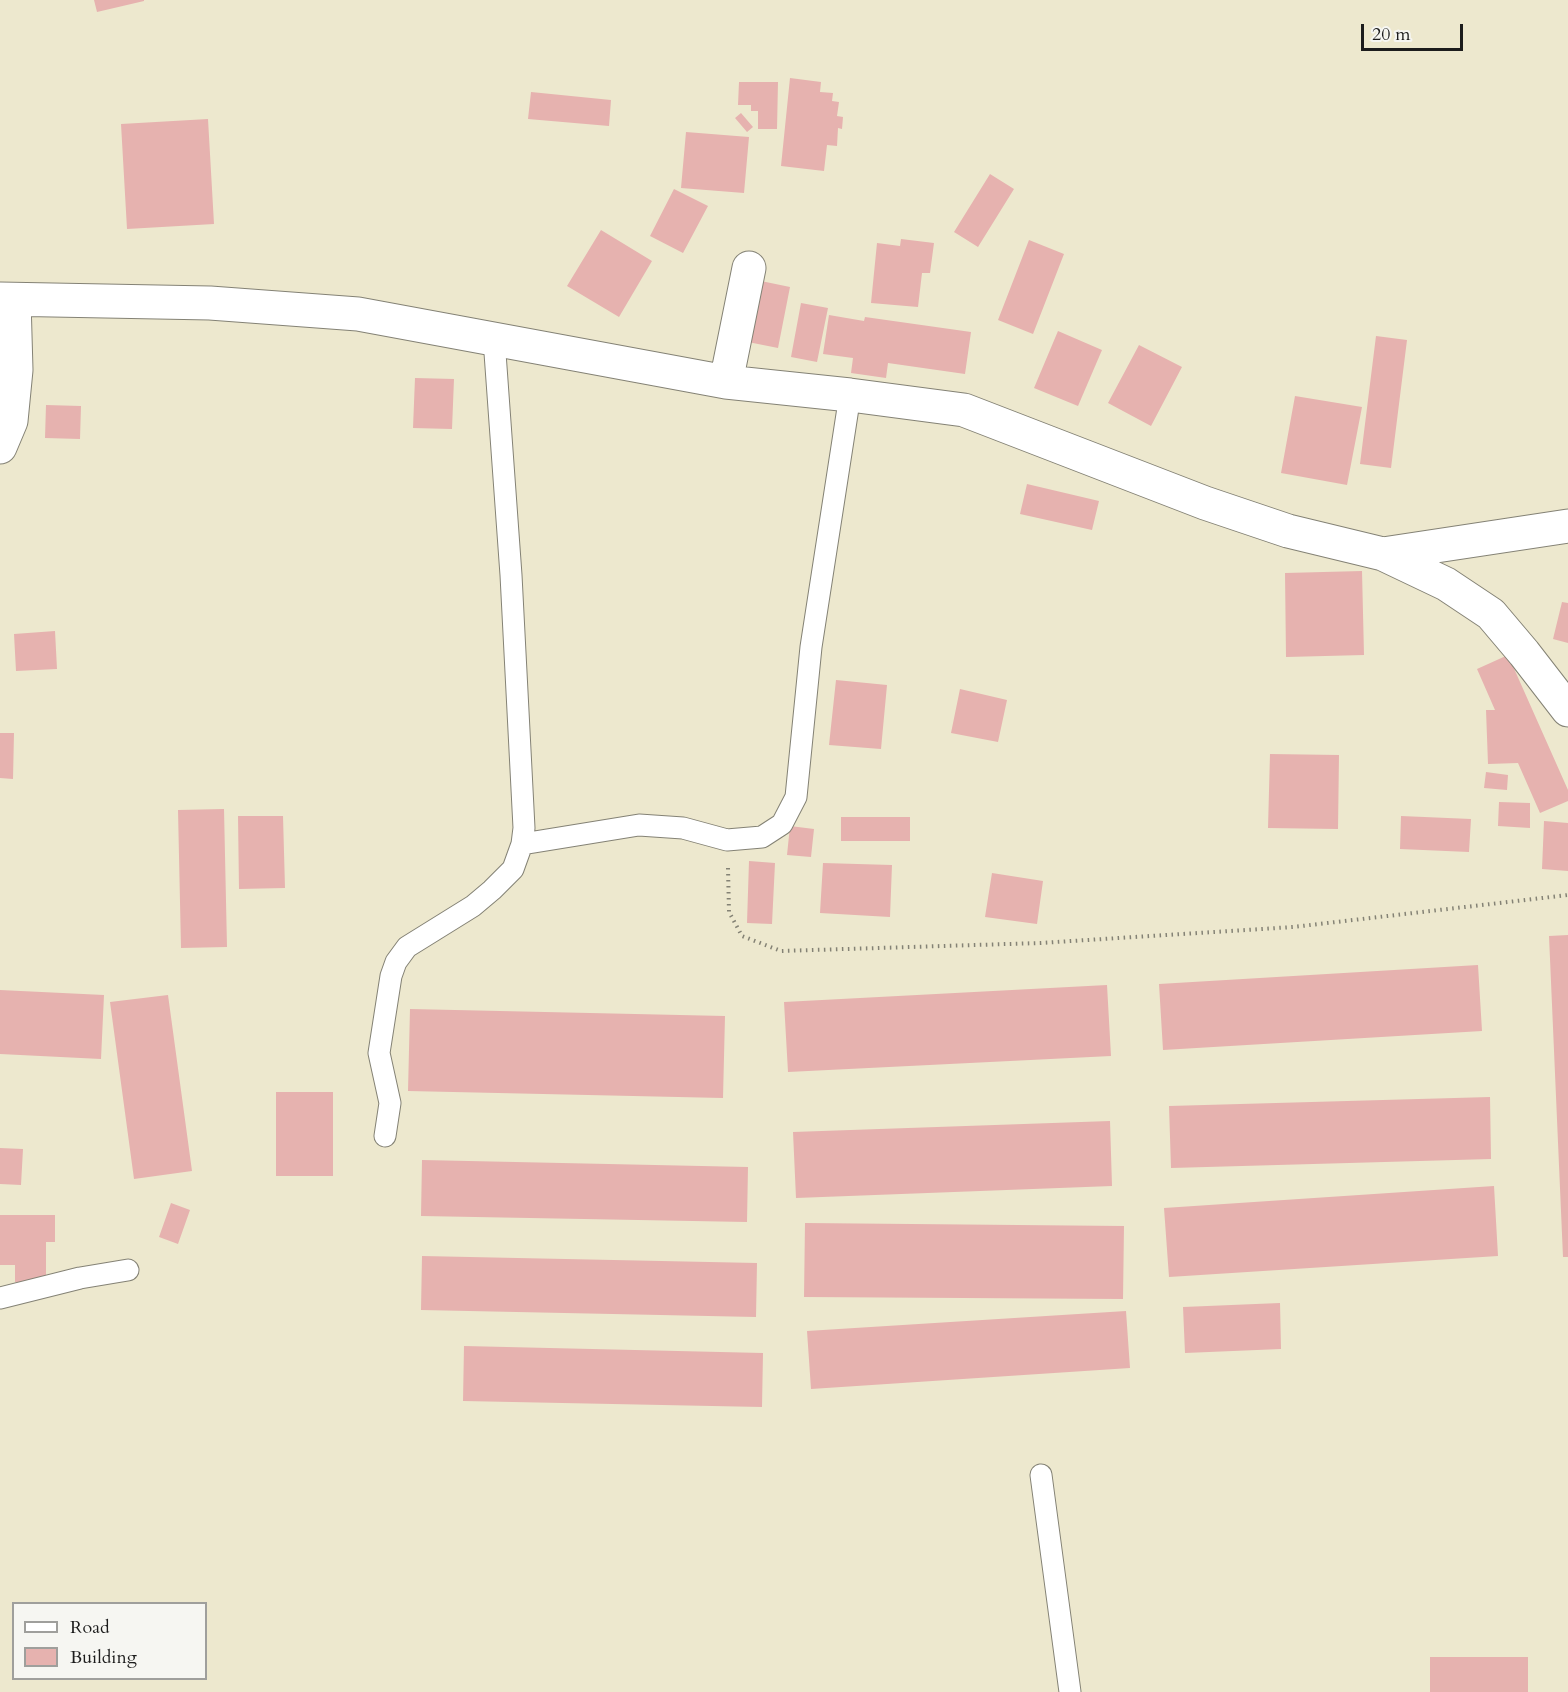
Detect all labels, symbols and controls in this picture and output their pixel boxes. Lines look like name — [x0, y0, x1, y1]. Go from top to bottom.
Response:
scale bar — [1364, 12, 1466, 50]
text: 20 m — [1372, 22, 1411, 47]
legend — [12, 1602, 207, 1680]
text: Road — [70, 1615, 110, 1640]
text: Building — [70, 1645, 137, 1670]

